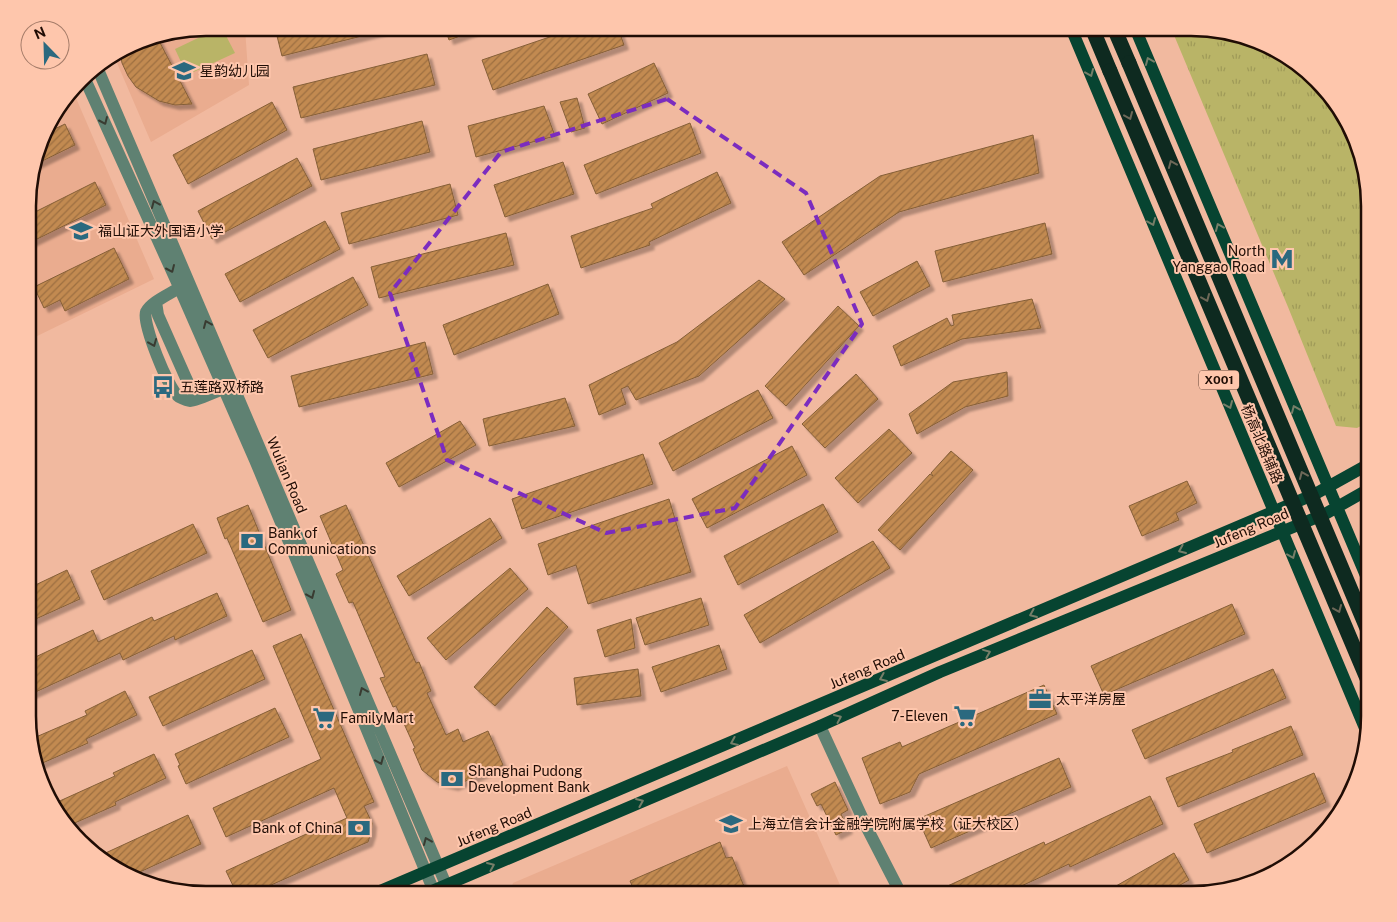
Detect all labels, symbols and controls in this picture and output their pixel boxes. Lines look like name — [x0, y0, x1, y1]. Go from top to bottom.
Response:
north arrow — [20, 20, 70, 70]
text: N — [32, 24, 48, 43]
one-way arrow — [1145, 57, 1156, 66]
school or university icon: 星韵幼儿园 — [171, 58, 197, 84]
place label: 星韵幼儿园 — [200, 63, 270, 79]
one-way arrow — [1083, 68, 1094, 77]
one-way arrow — [1123, 111, 1134, 120]
one-way arrow — [98, 116, 109, 125]
one-way arrow — [1167, 160, 1178, 169]
one-way arrow — [151, 200, 162, 209]
school or university icon: 福山证大外国语小学 — [68, 218, 94, 244]
one-way arrow — [1147, 218, 1157, 226]
place label: 福山证大外国语小学 — [98, 223, 224, 239]
one-way arrow — [1215, 223, 1225, 232]
place label: North Yanggao Road — [1172, 243, 1265, 275]
metro station icon: North Yanggao Road — [1269, 246, 1295, 272]
one-way arrow — [165, 264, 175, 273]
one-way arrow — [1200, 293, 1211, 302]
one-way arrow — [202, 320, 213, 329]
one-way arrow — [146, 338, 157, 347]
road number: X001 — [1199, 370, 1239, 390]
bus stop icon: 五莲路双桥路 — [150, 374, 176, 400]
place label: 五莲路双桥路 — [180, 379, 264, 395]
one-way arrow — [1223, 400, 1233, 409]
street label: 杨高北路辅路 — [1238, 402, 1286, 486]
one-way arrow — [1291, 405, 1302, 414]
street label: Wulian Road — [264, 434, 310, 516]
one-way arrow — [1298, 471, 1309, 480]
street label: Jufeng Road — [1211, 505, 1291, 551]
place label: Bank of Communications — [268, 525, 376, 557]
bank icon: Bank of Communications — [239, 528, 265, 554]
one-way arrow — [1178, 544, 1187, 555]
one-way arrow — [1286, 550, 1296, 558]
one-way arrow — [305, 590, 315, 599]
one-way arrow — [1331, 604, 1342, 613]
one-way arrow — [1029, 608, 1038, 619]
street label: Jufeng Road — [827, 646, 907, 692]
one-way arrow — [982, 648, 991, 659]
one-way arrow — [880, 672, 888, 682]
office icon: 太平洋房屋 — [1027, 686, 1053, 712]
one-way arrow — [359, 687, 370, 696]
place label: 太平洋房屋 — [1056, 691, 1126, 707]
supermarket icon: 7-Eleven — [952, 703, 978, 729]
supermarket icon: FamilyMart — [311, 705, 337, 731]
place label: 7-Eleven — [891, 708, 948, 724]
place label: FamilyMart — [340, 710, 414, 726]
one-way arrow — [833, 713, 842, 724]
one-way arrow — [730, 735, 739, 746]
one-way arrow — [374, 756, 384, 765]
place label: Shanghai Pudong Development Bank — [468, 763, 590, 795]
bank icon: Shanghai Pudong Development Bank — [439, 766, 465, 792]
one-way arrow — [635, 798, 644, 809]
street label: Jufeng Road — [454, 804, 534, 850]
school or university icon: 上海立信会计金融学院附属学校（证大校区） — [718, 811, 744, 837]
bank icon: Bank of China — [346, 815, 372, 841]
place label: 上海立信会计金融学院附属学校（证大校区） — [748, 816, 1028, 832]
place label: Bank of China — [252, 820, 342, 836]
one-way arrow — [422, 837, 432, 845]
one-way arrow — [486, 862, 495, 873]

